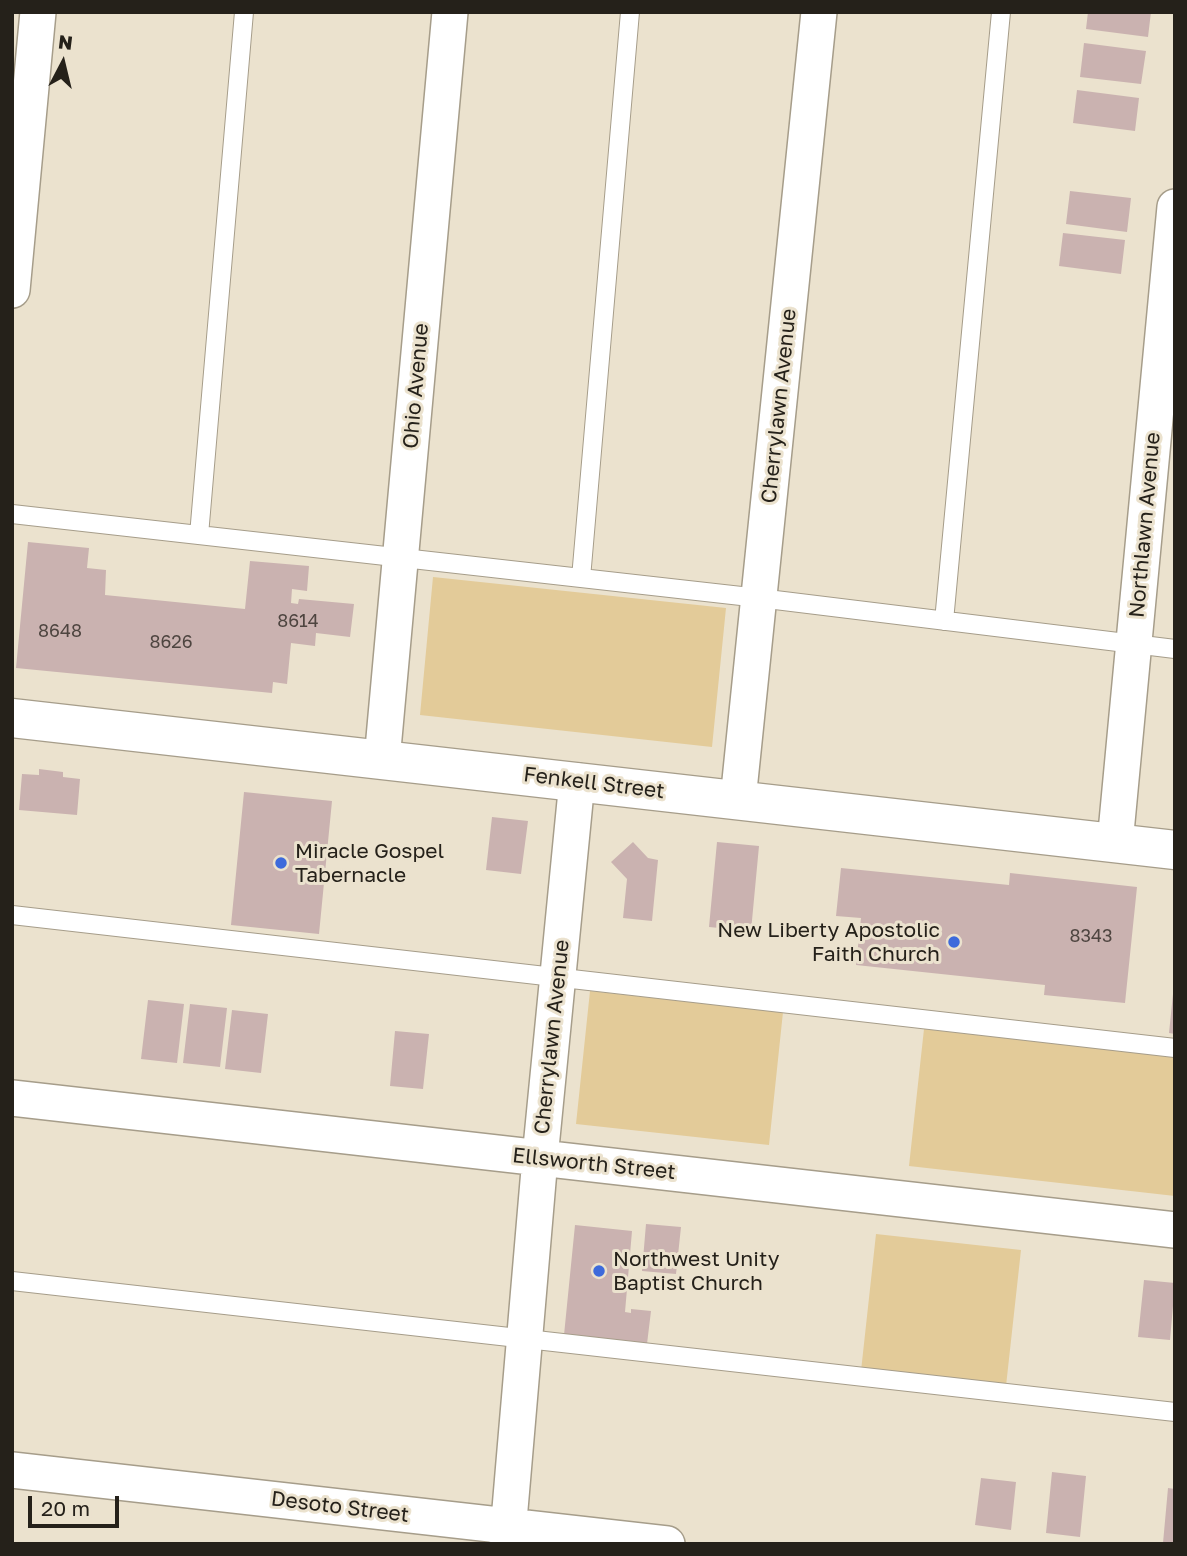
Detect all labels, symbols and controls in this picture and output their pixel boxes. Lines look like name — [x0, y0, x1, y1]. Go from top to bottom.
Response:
north arrow — [28, 28, 98, 98]
text: N — [57, 29, 74, 54]
street label: Cherrylawn Avenue — [756, 307, 802, 505]
street label: Ohio Avenue — [398, 322, 434, 450]
street label: Northlawn Avenue — [1124, 431, 1166, 619]
house number: 8614 — [277, 610, 319, 632]
house number: 8648 — [38, 620, 82, 642]
house number: 8626 — [149, 631, 193, 653]
street label: Fenkell Street — [522, 762, 666, 804]
place label: Miracle Gospel Tabernacle — [295, 838, 444, 888]
marker: Miracle Gospel Tabernacle — [273, 855, 289, 871]
place label: New Liberty Apostolic Faith Church — [717, 917, 940, 967]
house number: 8343 — [1069, 925, 1113, 947]
marker: New Liberty Apostolic Faith Church — [946, 934, 962, 950]
street label: Cherrylawn Avenue — [529, 938, 575, 1136]
street label: Ellsworth Street — [511, 1143, 677, 1185]
place label: Northwest Unity Baptist Church — [613, 1246, 779, 1296]
marker: Northwest Unity Baptist Church — [591, 1263, 607, 1279]
scale bar — [32, 1482, 122, 1526]
street label: Desoto Street — [269, 1486, 411, 1528]
text: 20 m — [41, 1495, 90, 1521]

